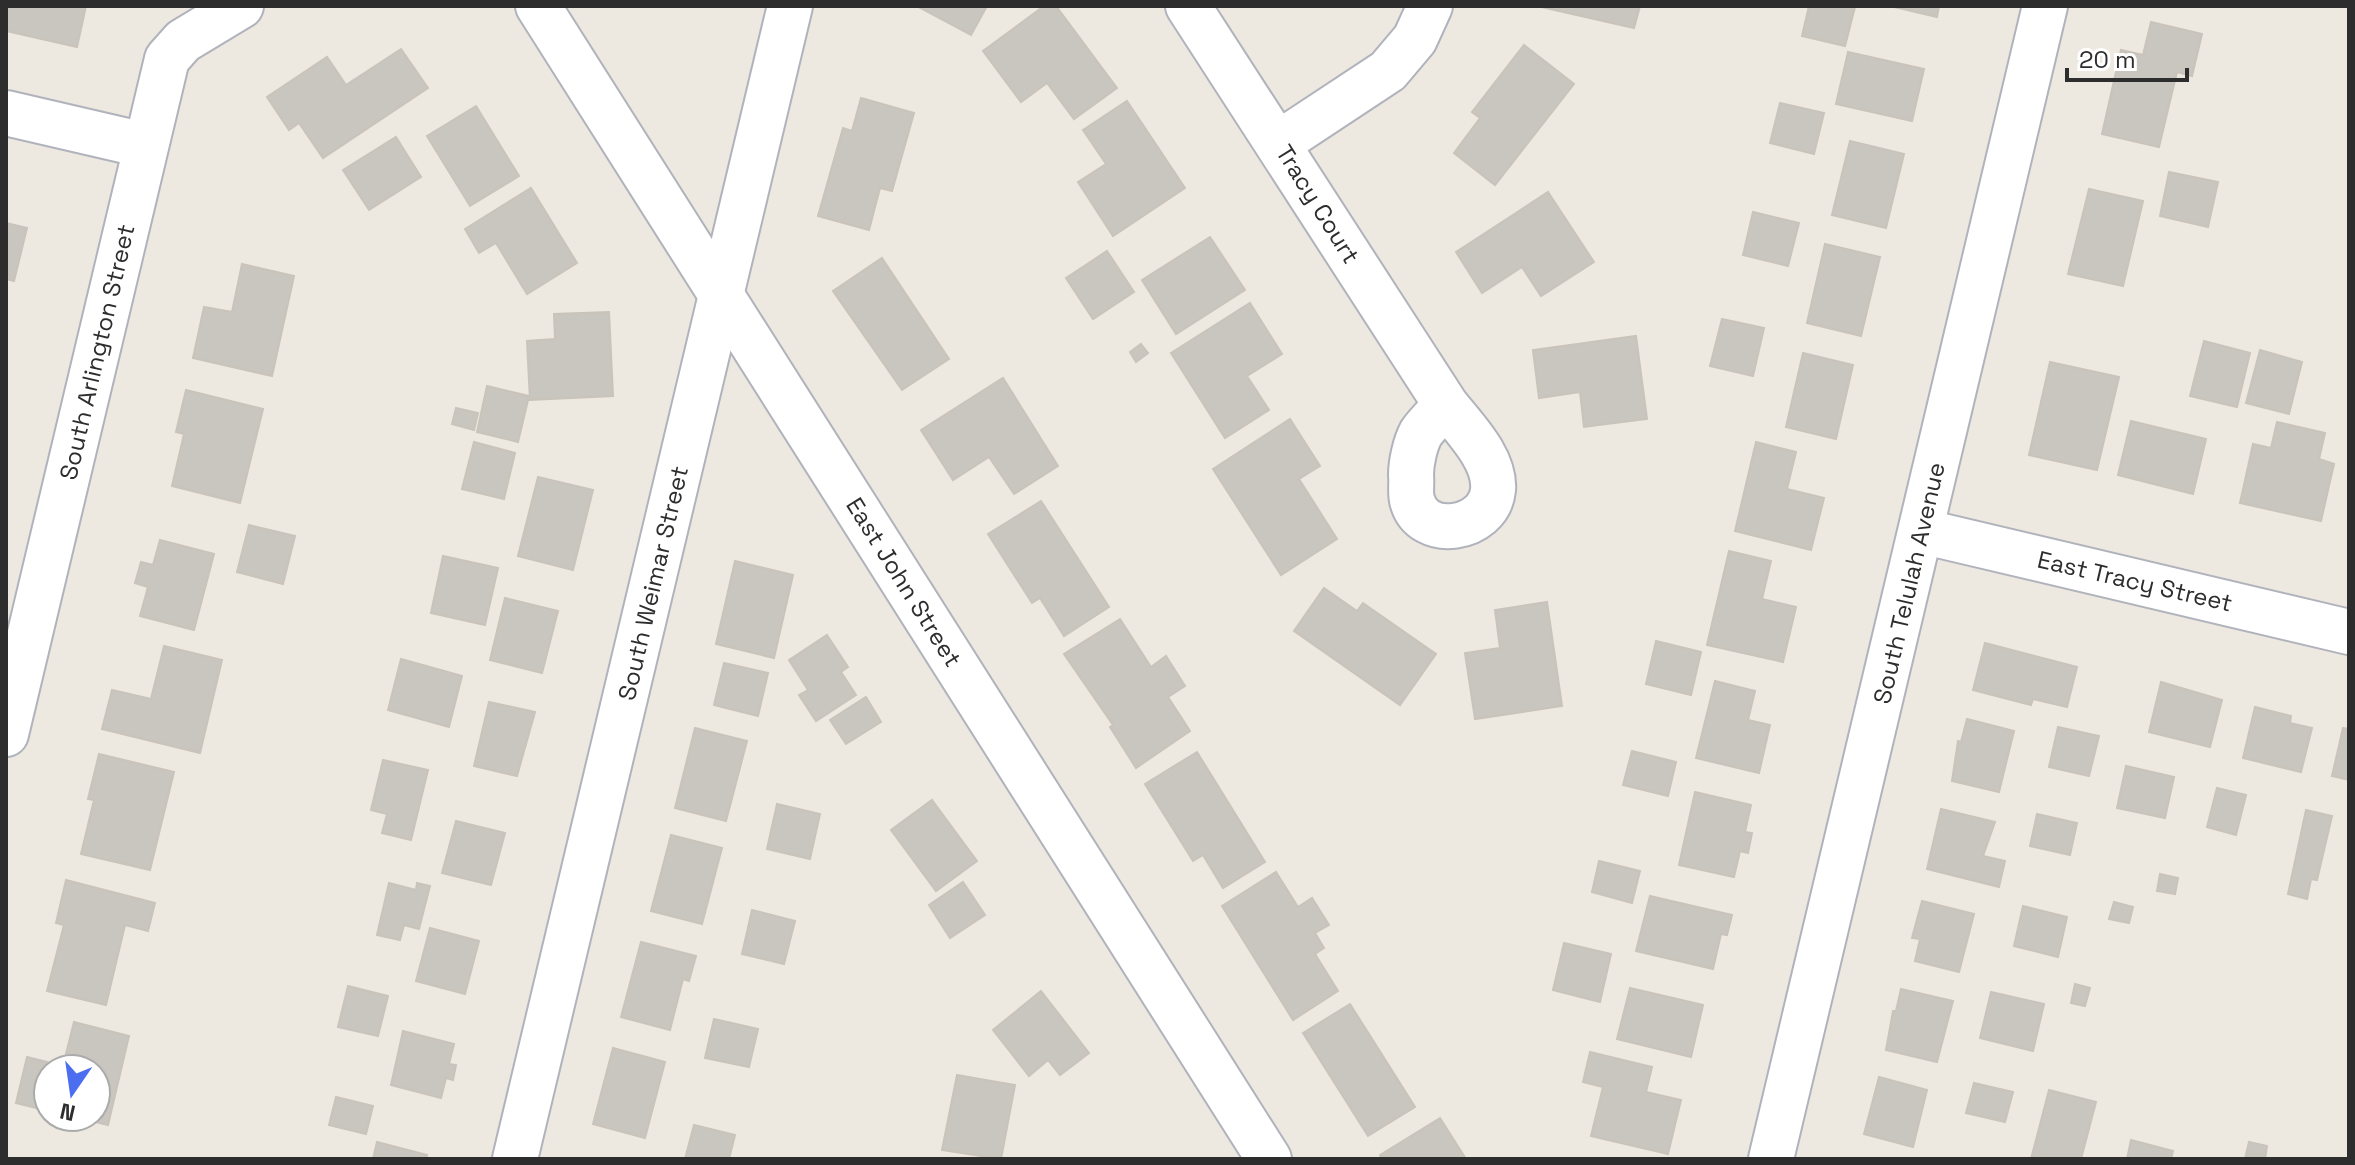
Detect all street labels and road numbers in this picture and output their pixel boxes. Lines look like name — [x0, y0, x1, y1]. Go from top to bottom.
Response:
street label: Tracy Court — [1269, 139, 1367, 269]
street label: South Arlington Street — [52, 221, 142, 483]
street label: South Telulah Avenue — [1866, 459, 1952, 707]
street label: South Weimar Street — [611, 463, 695, 703]
street label: East John Street — [839, 491, 969, 673]
street label: East Tracy Street — [2034, 543, 2236, 619]

